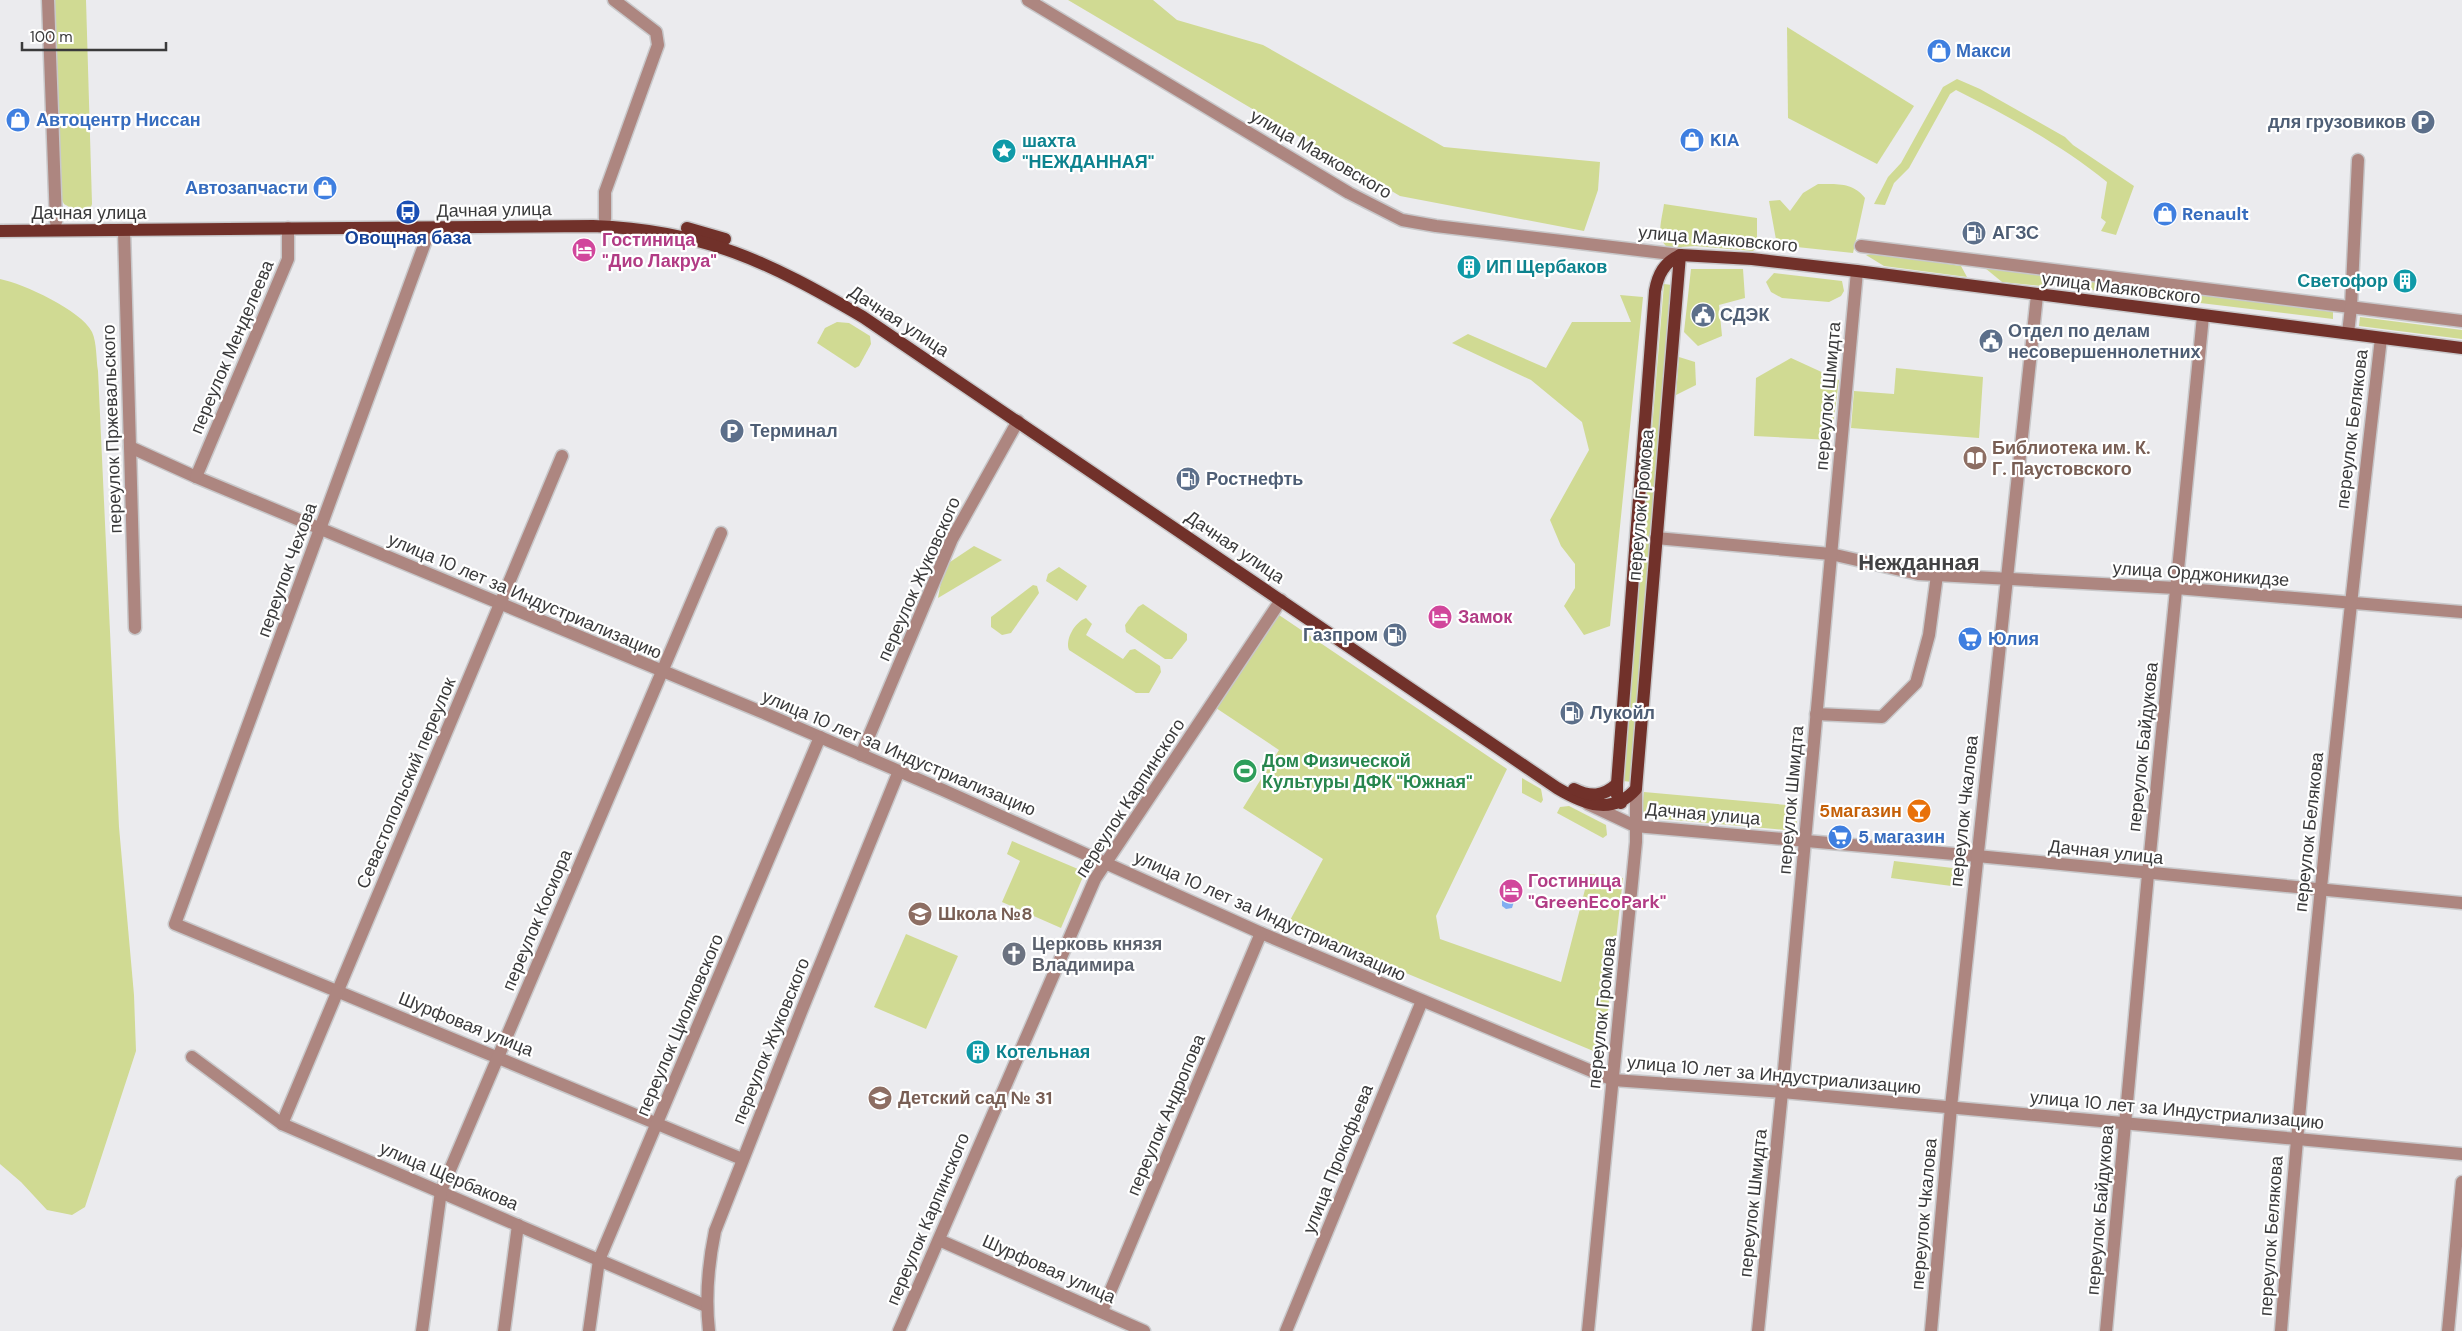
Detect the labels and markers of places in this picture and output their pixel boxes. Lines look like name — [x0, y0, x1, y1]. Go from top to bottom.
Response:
shop icon: Макси — [1926, 38, 1952, 64]
place label: Макси — [1956, 39, 2011, 63]
shop icon: Автоцентр Ниссан — [5, 107, 31, 133]
place label: Автоцентр Ниссан — [36, 108, 201, 132]
parking icon: для грузовиков — [2410, 109, 2436, 135]
place label: для грузовиков — [2268, 110, 2406, 134]
shop icon: KIA — [1679, 127, 1705, 153]
place label: KIA — [1710, 128, 1740, 152]
place label: шахта "НЕЖДАННАЯ" — [1022, 129, 1154, 174]
place icon: шахта "НЕЖДАННАЯ" — [991, 138, 1017, 164]
shop icon: Автозапчасти — [312, 175, 338, 201]
place label: Автозапчасти — [185, 176, 308, 200]
bus stop icon: Овощная база — [395, 199, 421, 225]
shop icon: Renault — [2152, 201, 2178, 227]
place label: Renault — [2182, 202, 2249, 226]
fuel station icon: АГЗС — [1961, 220, 1987, 246]
place label: АГЗС — [1992, 221, 2039, 245]
place label: Овощная база — [345, 226, 472, 250]
place label: Гостиница "Дио Лакруа" — [602, 228, 717, 273]
hotel icon: Гостиница "Дио Лакруа" — [571, 237, 597, 263]
building icon: ИП Щербаков — [1456, 254, 1482, 280]
place label: ИП Щербаков — [1486, 255, 1607, 279]
building icon: Светофор — [2392, 268, 2418, 294]
place label: Светофор — [2297, 269, 2388, 293]
public building icon: СДЭК — [1690, 302, 1716, 328]
place label: СДЭК — [1720, 303, 1770, 327]
place label: Отдел по делам несовершеннолетних — [2008, 319, 2201, 364]
public building icon: Отдел по делам несовершеннолетних — [1978, 328, 2004, 354]
parking icon: Терминал — [719, 418, 745, 444]
place label: Терминал — [750, 419, 838, 443]
place label: Библиотека им. К. Г. Паустовского — [1992, 436, 2150, 481]
library icon: Библиотека им. К. Г. Паустовского — [1962, 445, 1988, 471]
fuel station icon: Ростнефть — [1175, 466, 1201, 492]
place label: Ростнефть — [1206, 467, 1303, 491]
hotel icon: Замок — [1427, 604, 1453, 630]
place label: Замок — [1458, 605, 1513, 629]
fuel station icon: Газпром — [1382, 622, 1408, 648]
place label: Газпром — [1303, 623, 1378, 647]
supermarket icon: Юлия — [1957, 626, 1983, 652]
place label: Юлия — [1988, 627, 2039, 651]
fuel station icon: Лукойл — [1559, 700, 1585, 726]
place label: Лукойл — [1590, 701, 1655, 725]
place label: Дом Физической Культуры ДФК "Южная" — [1262, 749, 1473, 794]
sports icon: Дом Физической Культуры ДФК "Южная" — [1232, 758, 1258, 784]
bar icon: 5магазин — [1906, 798, 1932, 824]
place label: 5магазин — [1819, 799, 1902, 823]
supermarket icon: 5 магазин — [1827, 824, 1853, 850]
place label: 5 магазин — [1858, 825, 1945, 849]
place label: Гостиница "GreenEcoPark" — [1528, 869, 1666, 914]
hotel icon: Гостиница "GreenEcoPark" — [1498, 878, 1524, 904]
school or university icon: Школа №8 — [907, 901, 933, 927]
place label: Школа №8 — [938, 902, 1033, 926]
place label: Церковь князя Владимира — [1032, 932, 1162, 977]
church icon: Церковь князя Владимира — [1001, 941, 1027, 967]
building icon: Котельная — [965, 1039, 991, 1065]
place label: Котельная — [996, 1040, 1090, 1064]
school or university icon: Детский сад № 31 — [867, 1085, 893, 1111]
place label: Детский сад № 31 — [898, 1086, 1052, 1110]

